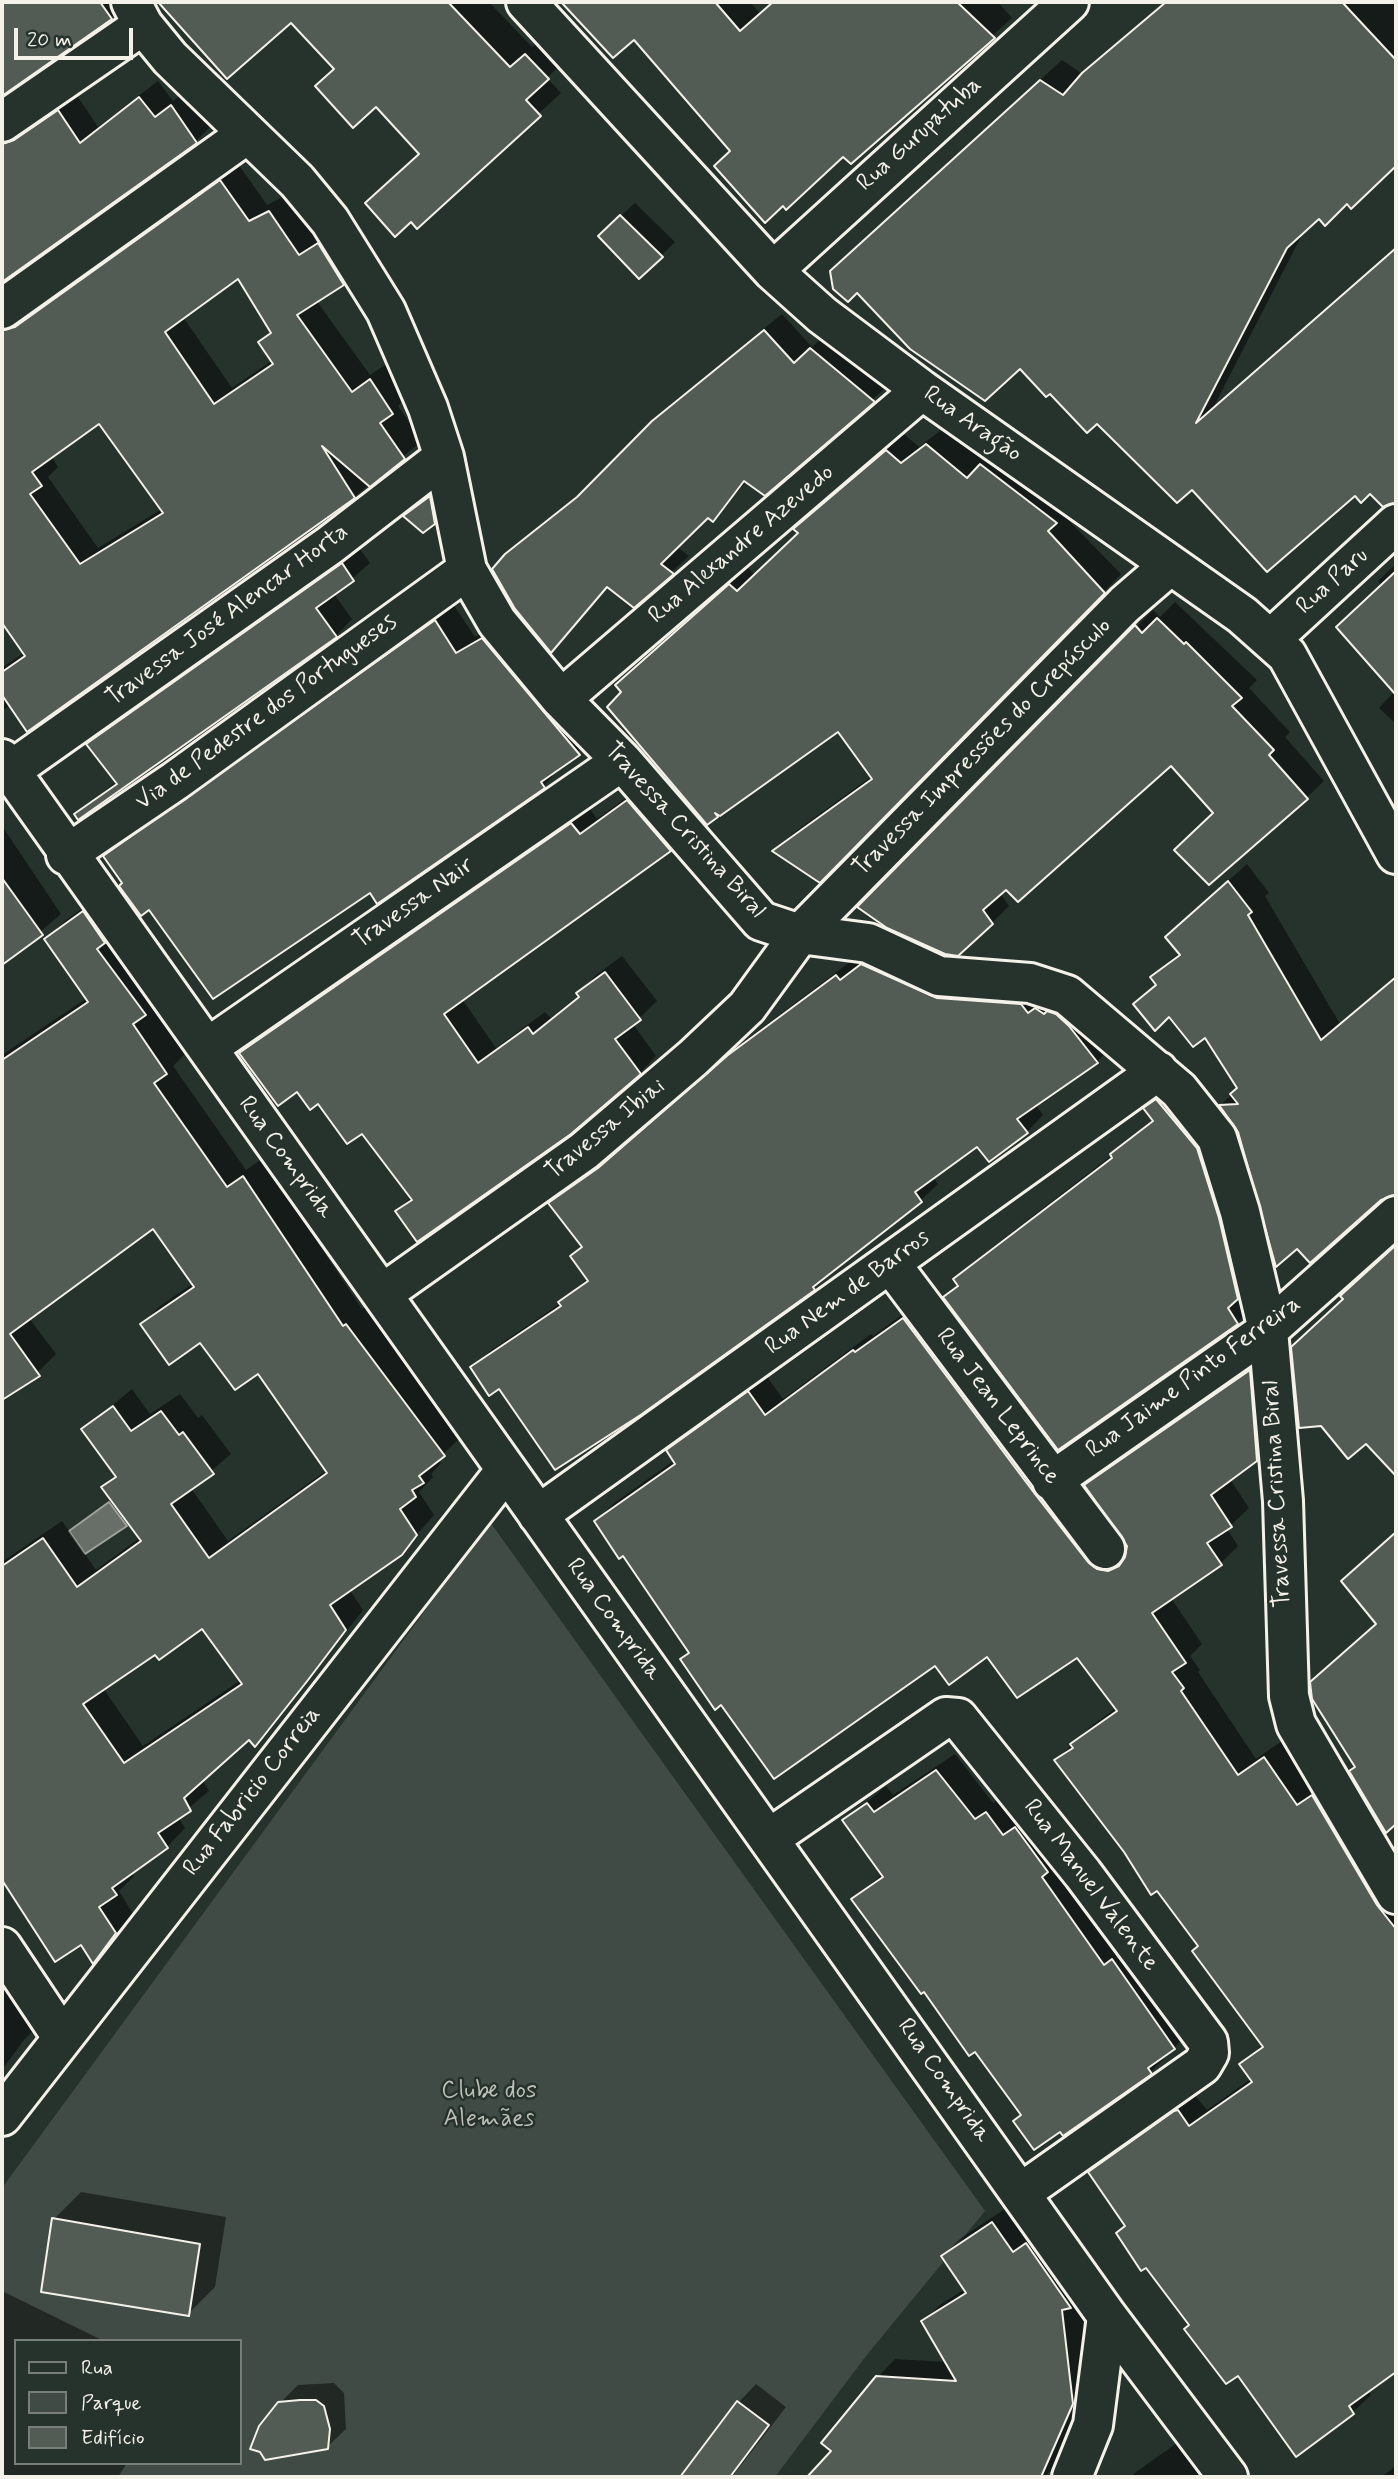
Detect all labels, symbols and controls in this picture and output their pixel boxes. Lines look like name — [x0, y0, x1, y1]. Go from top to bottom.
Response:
scale bar — [18, 14, 136, 58]
text: 20 m — [27, 26, 72, 54]
street label: Rua Gurupatuba — [852, 71, 988, 199]
street label: Rua Aragão — [917, 381, 1027, 469]
street label: Rua Alexandre Azevedo — [643, 459, 841, 631]
street label: Travessa José Alencar Horta — [101, 518, 355, 714]
street label: Rua Paru — [1291, 542, 1375, 622]
street label: Via de Pedestre dos Portugueses — [131, 608, 403, 818]
street label: Travessa Impressões do Crepúsculo — [848, 613, 1118, 883]
street label: Travessa Cristina Biral — [597, 737, 771, 925]
street label: Travessa Nair — [348, 852, 480, 956]
street label: Travessa Ibiai — [540, 1073, 672, 1187]
street label: Rua Comprida — [231, 1091, 339, 1225]
street label: Rua Nem de Barros — [760, 1224, 936, 1362]
street label: Rua Jaime Pinto Ferreira — [1081, 1290, 1307, 1466]
street label: Rua Jean Leprince — [929, 1323, 1065, 1491]
street label: Travessa Cristina Biral — [1258, 1380, 1298, 1608]
street label: Rua Comprida — [559, 1553, 667, 1687]
street label: Rua Fabricio Correia — [178, 1702, 328, 1882]
street label: Rua Manuel Valente — [1016, 1794, 1164, 1978]
street label: Rua Comprida — [890, 2014, 996, 2148]
park label: Clube dos Alemães — [441, 2078, 537, 2134]
legend — [14, 2339, 242, 2465]
text: Rua — [81, 2354, 113, 2382]
text: Parque — [81, 2389, 141, 2417]
text: Edifício — [81, 2424, 145, 2452]

